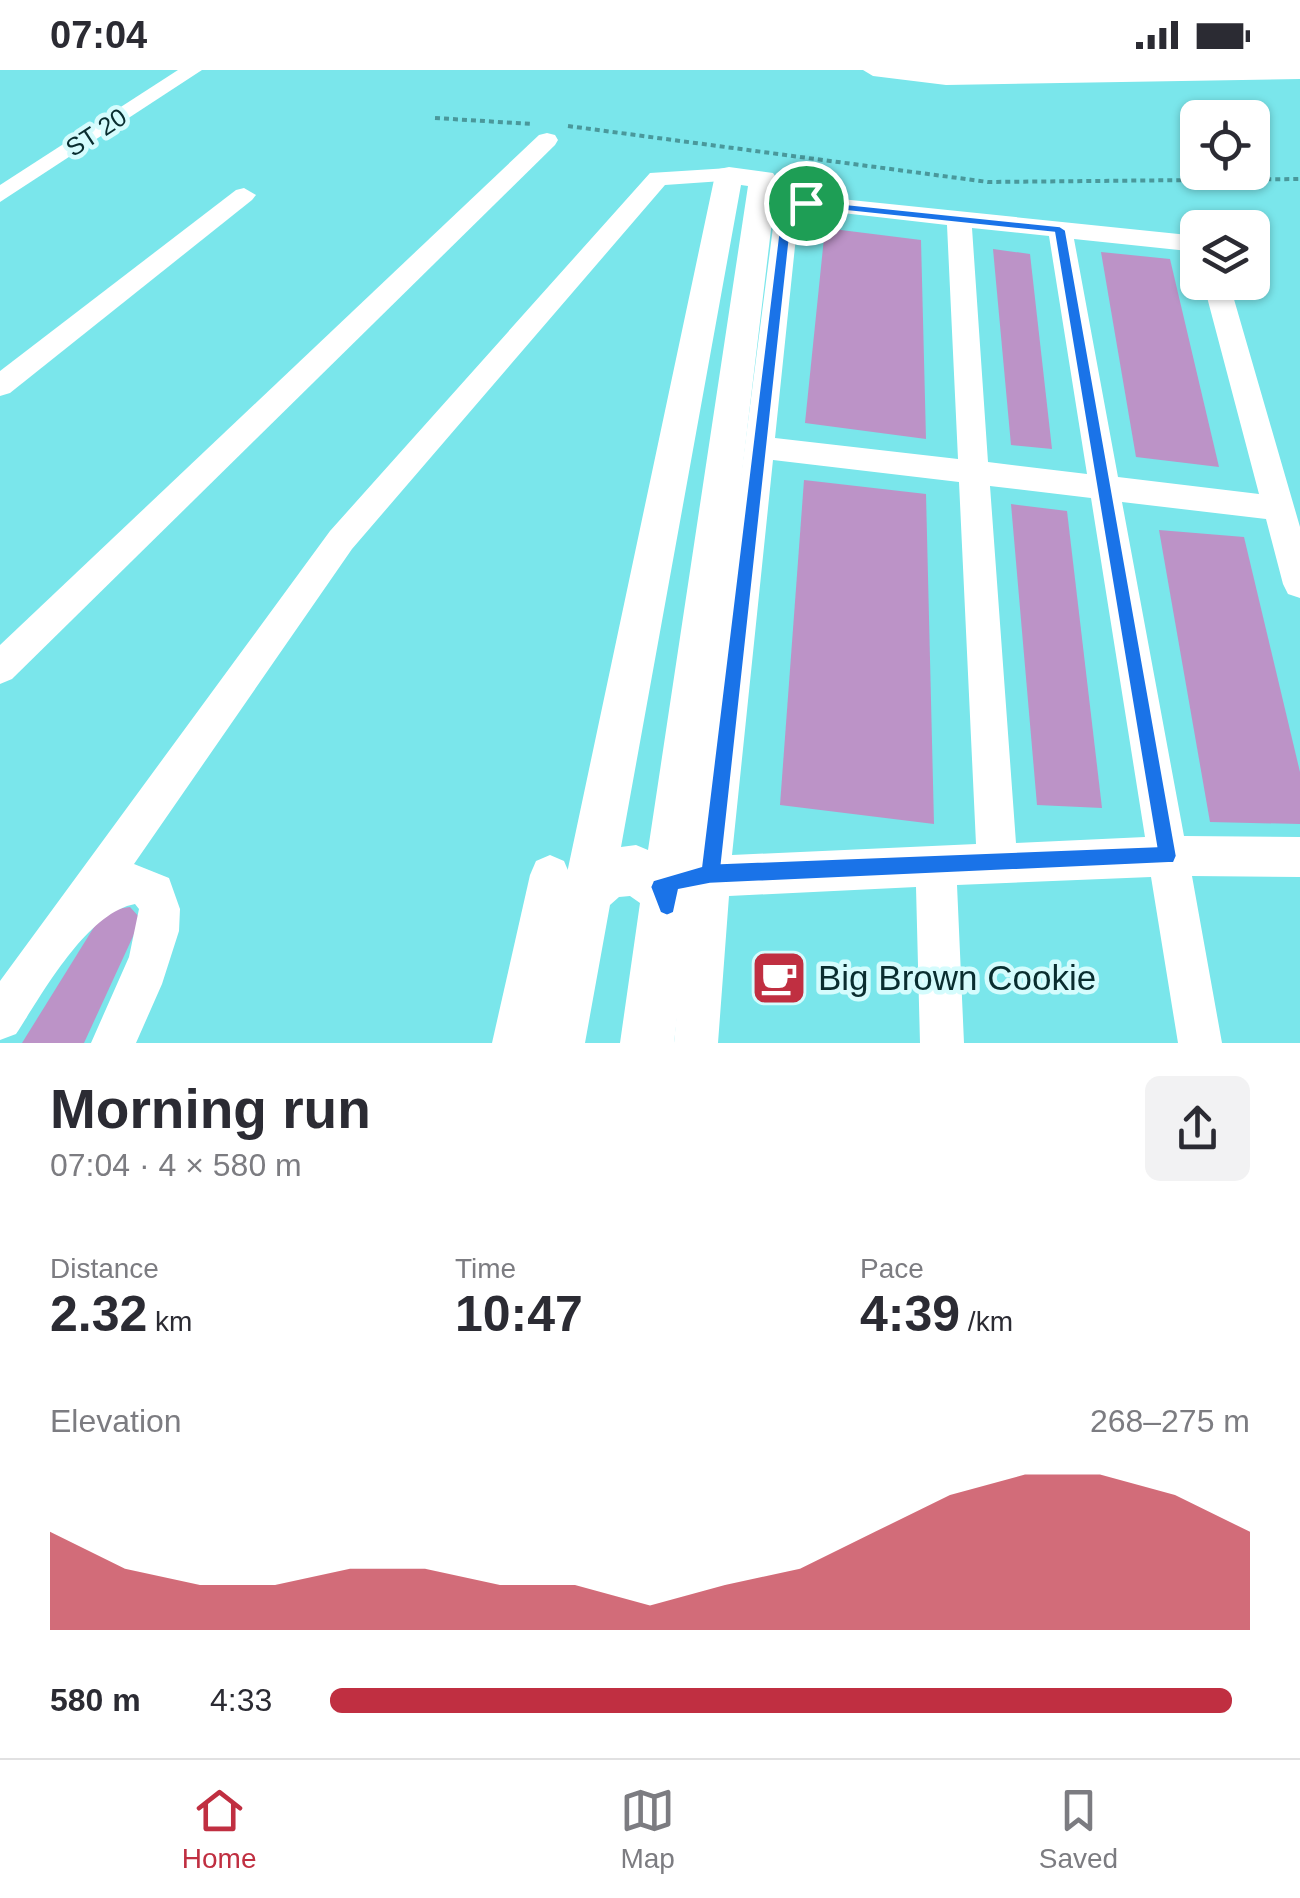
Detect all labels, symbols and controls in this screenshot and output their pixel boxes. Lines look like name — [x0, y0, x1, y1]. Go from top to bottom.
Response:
text: 07:04 — [50, 14, 147, 56]
map controls — [1180, 100, 1270, 300]
button: locate — [1180, 100, 1270, 190]
street label: ST 20 — [61, 102, 131, 162]
pin — [764, 161, 849, 246]
icon: arrive — [779, 176, 834, 231]
button: layers — [1180, 210, 1270, 300]
cafe icon: Big Brown Cookie — [749, 948, 809, 1008]
place label: Big Brown Cookie — [818, 958, 1096, 997]
button: share — [1145, 1076, 1250, 1181]
text: Morning run — [50, 1078, 371, 1140]
text: 07:04 · 4 × 580 m — [50, 1147, 302, 1183]
text: Distance — [50, 1253, 159, 1284]
text: Time — [455, 1253, 516, 1284]
text: Pace — [860, 1253, 924, 1284]
text: 2.32 — [50, 1286, 147, 1342]
text: 10:47 — [455, 1286, 583, 1342]
text: 4:39 — [860, 1286, 960, 1342]
text: km — [147, 1306, 192, 1337]
text: /km — [960, 1306, 1013, 1337]
text: Elevation — [50, 1403, 182, 1439]
text: 268–275 m — [1090, 1403, 1250, 1439]
text: 580 m — [50, 1682, 141, 1718]
text: 4:33 — [210, 1682, 272, 1718]
tab: Home — [182, 1783, 257, 1875]
tab: Map — [620, 1783, 675, 1875]
tab: Saved — [1039, 1783, 1118, 1875]

